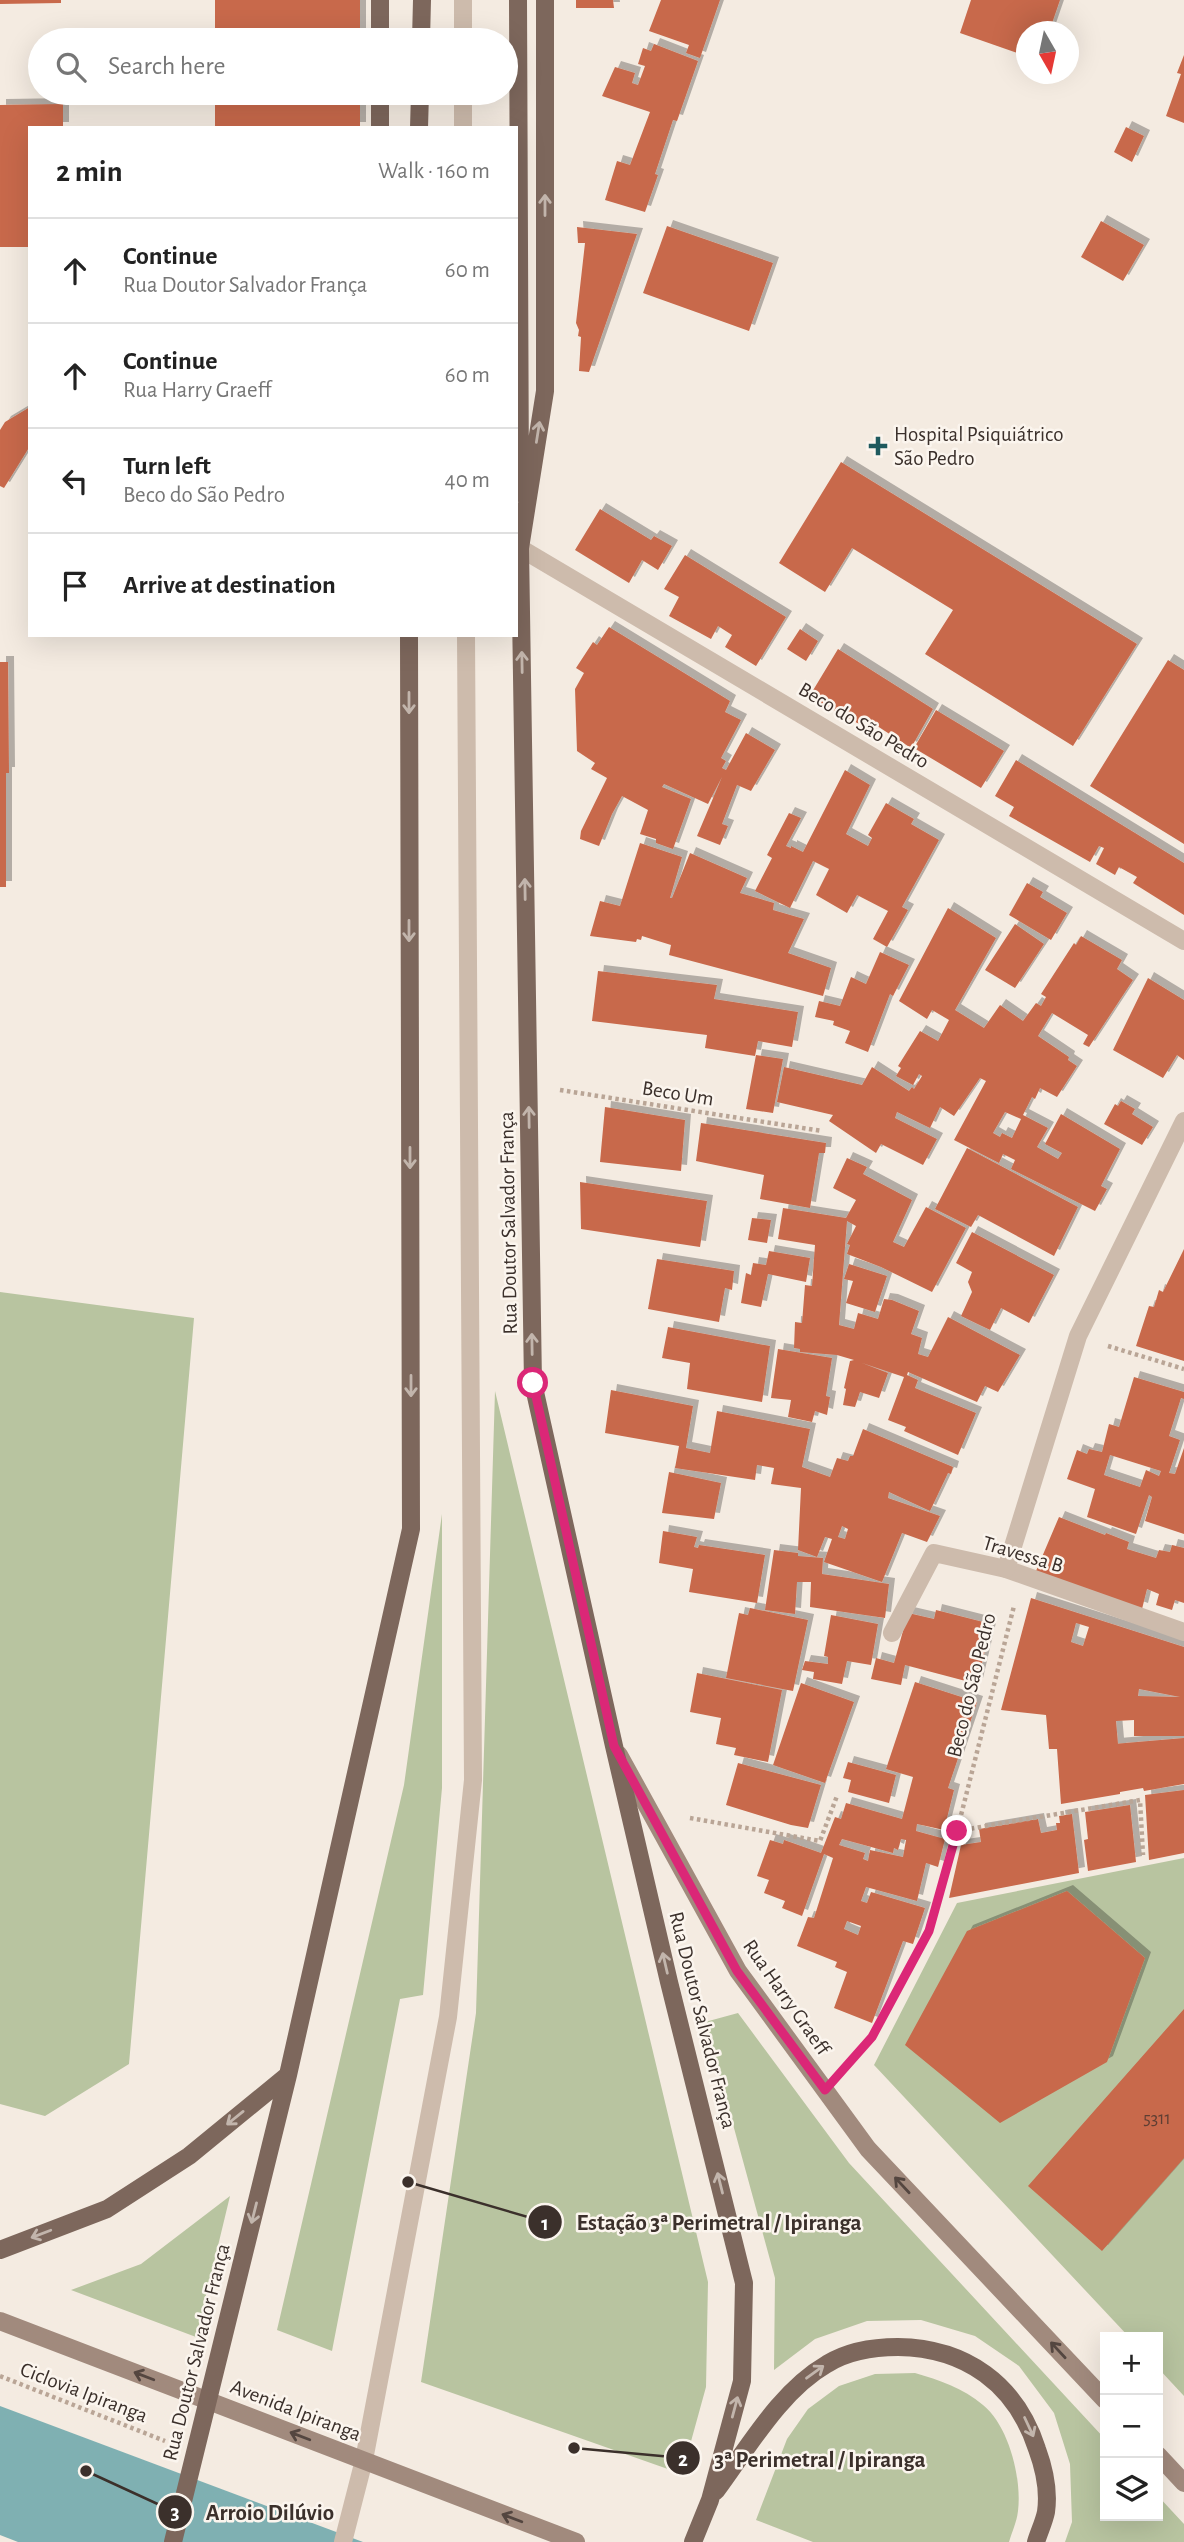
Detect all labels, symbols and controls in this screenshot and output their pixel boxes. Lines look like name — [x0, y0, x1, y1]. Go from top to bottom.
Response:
north arrow — [1016, 21, 1079, 84]
search box — [28, 28, 518, 105]
icon: search — [52, 48, 90, 86]
text: Search here — [108, 53, 226, 79]
text: 2 min — [56, 157, 123, 187]
text: Walk · 160 m — [378, 160, 490, 183]
one-way arrow — [538, 194, 552, 217]
text: Continue — [123, 243, 218, 269]
icon: ahead — [56, 252, 94, 290]
text: 60 m — [445, 259, 490, 282]
text: Rua Doutor Salvador França — [123, 274, 367, 297]
text: Continue — [123, 348, 218, 374]
icon: ahead — [56, 357, 94, 395]
text: 60 m — [445, 364, 490, 387]
text: Rua Harry Graeff — [123, 379, 272, 402]
one-way arrow — [532, 421, 545, 444]
place label: Hospital Psiquiátrico São Pedro — [894, 424, 1063, 469]
marker: Hospital Psiquiátrico São Pedro — [868, 436, 888, 456]
text: Turn left — [123, 453, 211, 479]
icon: left — [56, 462, 94, 500]
text: 40 m — [445, 469, 490, 492]
text: Beco do São Pedro — [123, 484, 285, 507]
icon: arrive — [56, 567, 94, 605]
text: Arrive at destination — [123, 572, 336, 598]
one-way arrow — [515, 650, 529, 673]
street label: Beco do São Pedro — [795, 678, 933, 773]
one-way arrow — [402, 692, 416, 715]
one-way arrow — [518, 878, 532, 901]
one-way arrow — [402, 919, 416, 942]
street label: Beco Um — [641, 1077, 715, 1110]
one-way arrow — [522, 1105, 536, 1128]
street label: Rua Doutor Salvador França — [496, 1111, 521, 1335]
one-way arrow — [403, 1147, 417, 1170]
one-way arrow — [525, 1333, 539, 1356]
route start — [517, 1367, 548, 1398]
one-way arrow — [404, 1374, 418, 1397]
street label: Travessa B — [980, 1532, 1066, 1577]
street label: Beco do São Pedro — [943, 1611, 1000, 1759]
route end — [941, 1815, 972, 1846]
street label: Rua Doutor Salvador França — [665, 1909, 740, 2131]
street label: Rua Harry Graeff — [739, 1936, 835, 2060]
one-way arrow — [657, 1952, 671, 1975]
house number: 5311 — [1143, 2110, 1171, 2128]
one-way arrow — [227, 2111, 245, 2126]
one-way arrow — [712, 2173, 725, 2195]
one-way arrow — [893, 2177, 910, 2194]
callout: Estação 3ª Perimetral / Ipiranga — [528, 2200, 876, 2244]
one-way arrow — [247, 2201, 260, 2224]
text: Estação 3ª Perimetral / Ipiranga — [576, 2212, 862, 2235]
text: 1 — [541, 2213, 549, 2234]
one-way arrow — [31, 2229, 53, 2242]
street label: Rua Doutor Salvador França — [159, 2241, 234, 2463]
map controls — [1100, 2332, 1163, 2521]
button: + — [1100, 2332, 1163, 2395]
one-way arrow — [1050, 2342, 1067, 2359]
street label: Ciclovia Ipiranga — [17, 2359, 151, 2426]
one-way arrow — [805, 2365, 824, 2379]
one-way arrow — [133, 2369, 155, 2382]
street label: Avenida Ipiranga — [228, 2376, 364, 2445]
button: − — [1100, 2395, 1163, 2458]
one-way arrow — [729, 2396, 742, 2419]
one-way arrow — [1022, 2416, 1036, 2437]
one-way arrow — [290, 2429, 311, 2442]
callout: 3ª Perimetral / Ipiranga — [665, 2436, 939, 2480]
text: 2 — [678, 2449, 688, 2470]
text: 3ª Perimetral / Ipiranga — [714, 2449, 926, 2472]
button: layers — [1100, 2458, 1163, 2521]
callout: Arroio Dilúvio — [157, 2490, 348, 2534]
text: 3 — [170, 2502, 180, 2523]
text: Arroio Dilúvio — [206, 2502, 334, 2525]
one-way arrow — [502, 2510, 524, 2523]

